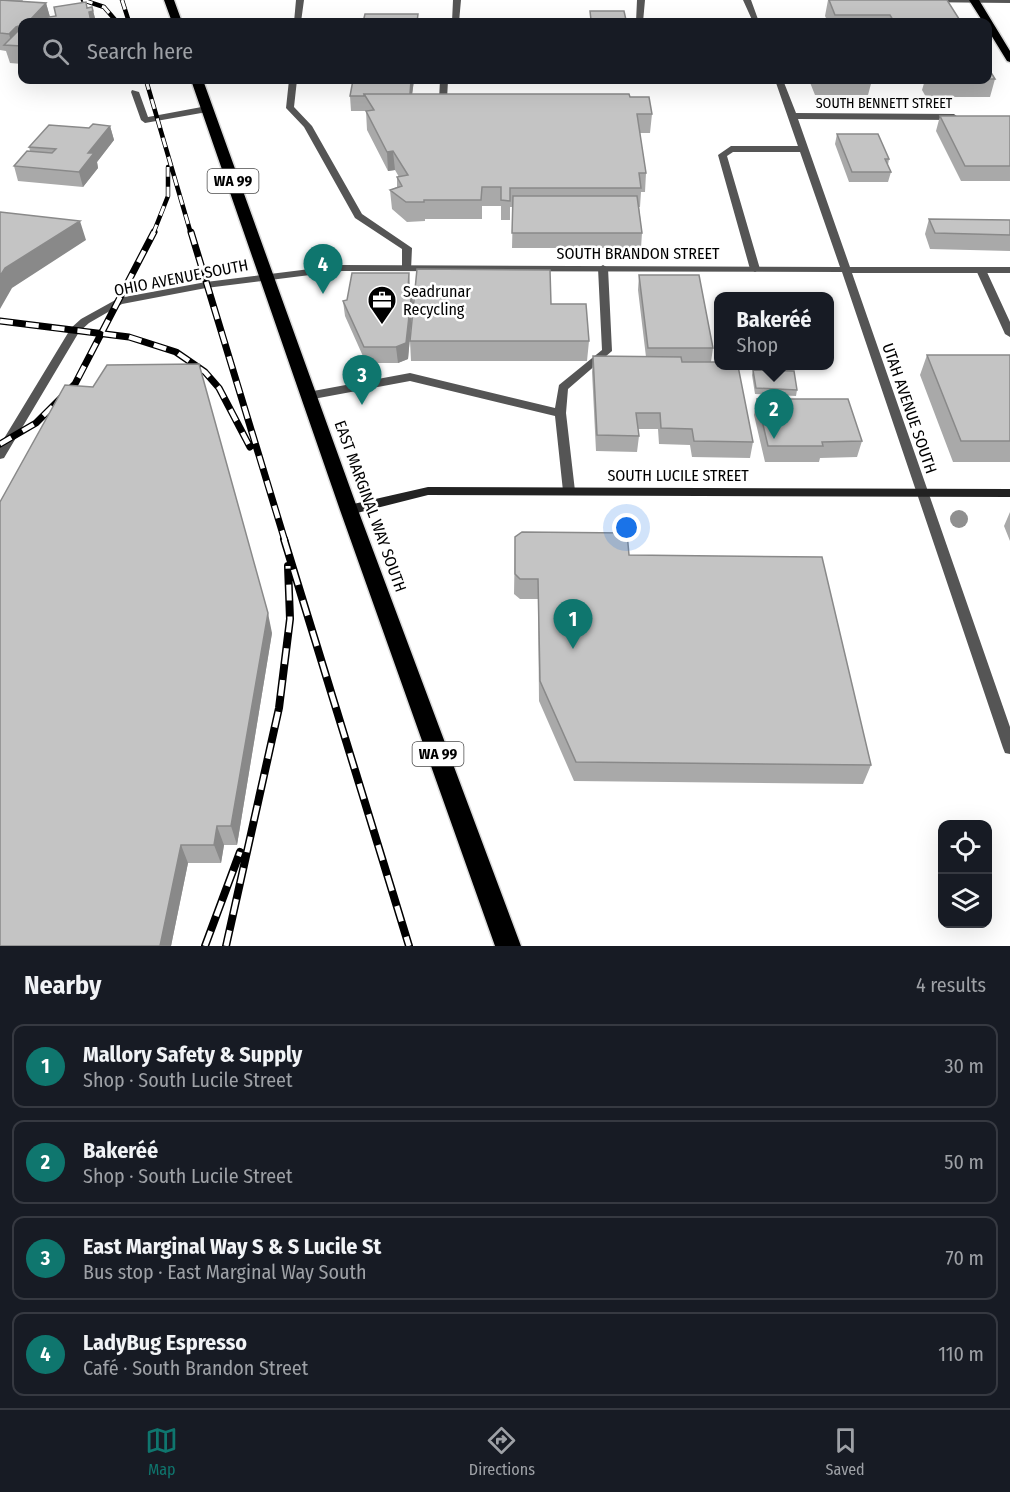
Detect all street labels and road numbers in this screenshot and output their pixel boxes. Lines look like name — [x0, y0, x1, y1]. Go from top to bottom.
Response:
street label: SOUTH BENNETT STREET — [816, 95, 953, 112]
road number: WA 99 — [208, 169, 258, 193]
street label: SOUTH BRANDON STREET — [557, 244, 720, 263]
street label: OHIO AVENUE SOUTH — [112, 255, 250, 300]
street label: UTAH AVENUE SOUTH — [878, 340, 941, 476]
street label: EAST MARGINAL WAY SOUTH — [331, 418, 410, 595]
street label: SOUTH LUCILE STREET — [607, 466, 749, 485]
road number: WA 99 — [412, 742, 464, 766]

